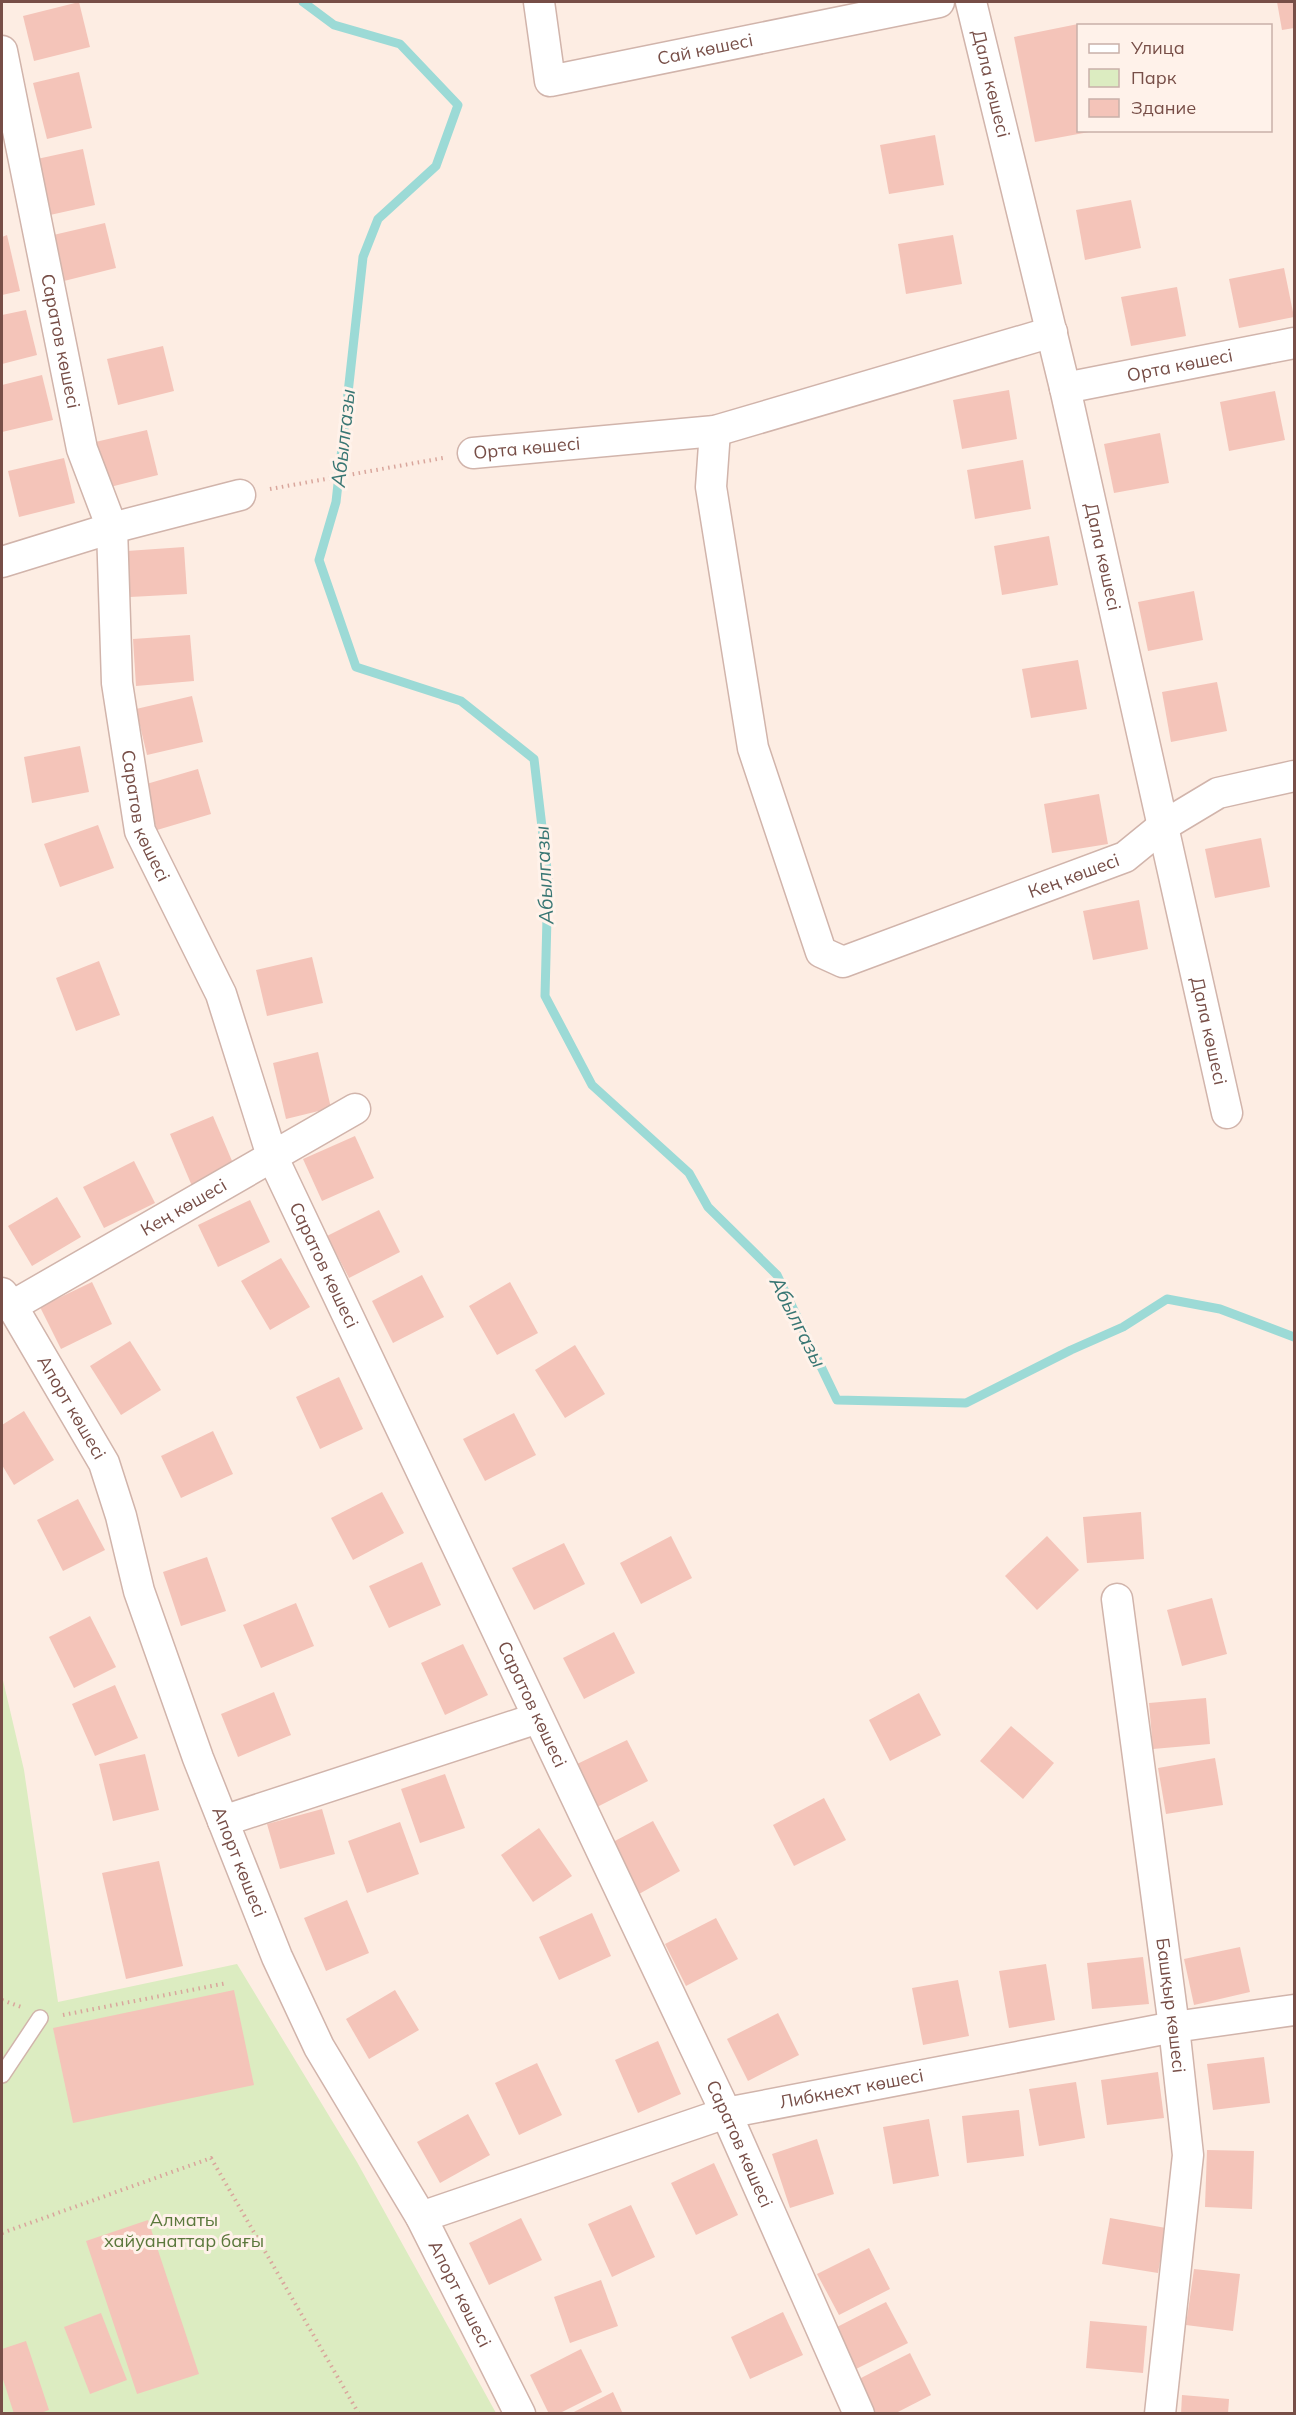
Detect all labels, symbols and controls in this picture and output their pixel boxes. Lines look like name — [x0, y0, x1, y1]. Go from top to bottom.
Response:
legend — [1077, 24, 1272, 132]
street label: Дала көшесі — [967, 27, 1016, 140]
street label: Сай көшесі — [655, 28, 755, 70]
text: Улица — [1130, 36, 1185, 59]
text: Парк — [1131, 66, 1177, 89]
text: Здание — [1131, 96, 1196, 119]
street label: Саратов көшесі — [36, 272, 86, 410]
street label: Орта көшесі — [1125, 343, 1235, 387]
water label: Абылгазы — [325, 387, 360, 489]
street label: Орта көшесі — [472, 431, 581, 464]
street label: Дала көшесі — [1080, 500, 1126, 613]
street label: Саратов көшесі — [117, 748, 175, 885]
water label: Абылгазы — [528, 825, 559, 926]
street label: Кең көшесі — [1025, 848, 1122, 903]
street label: Дала көшесі — [1186, 975, 1232, 1087]
street label: Кең көшесі — [136, 1173, 231, 1241]
street label: Саратов көшесі — [285, 1198, 364, 1332]
water label: Абылгазы — [764, 1271, 832, 1372]
street label: Апорт көшесі — [32, 1351, 111, 1463]
street label: Саратов көшесі — [493, 1637, 572, 1771]
street label: Апорт көшесі — [207, 1803, 272, 1920]
street label: Башқыр көшесі — [1151, 1936, 1191, 2074]
street label: Либкнехт көшесі — [777, 2063, 925, 2114]
street label: Саратов көшесі — [701, 2076, 778, 2211]
park label: Алматы хайуанаттар бағы — [104, 2208, 264, 2252]
street label: Апорт көшесі — [424, 2236, 497, 2351]

